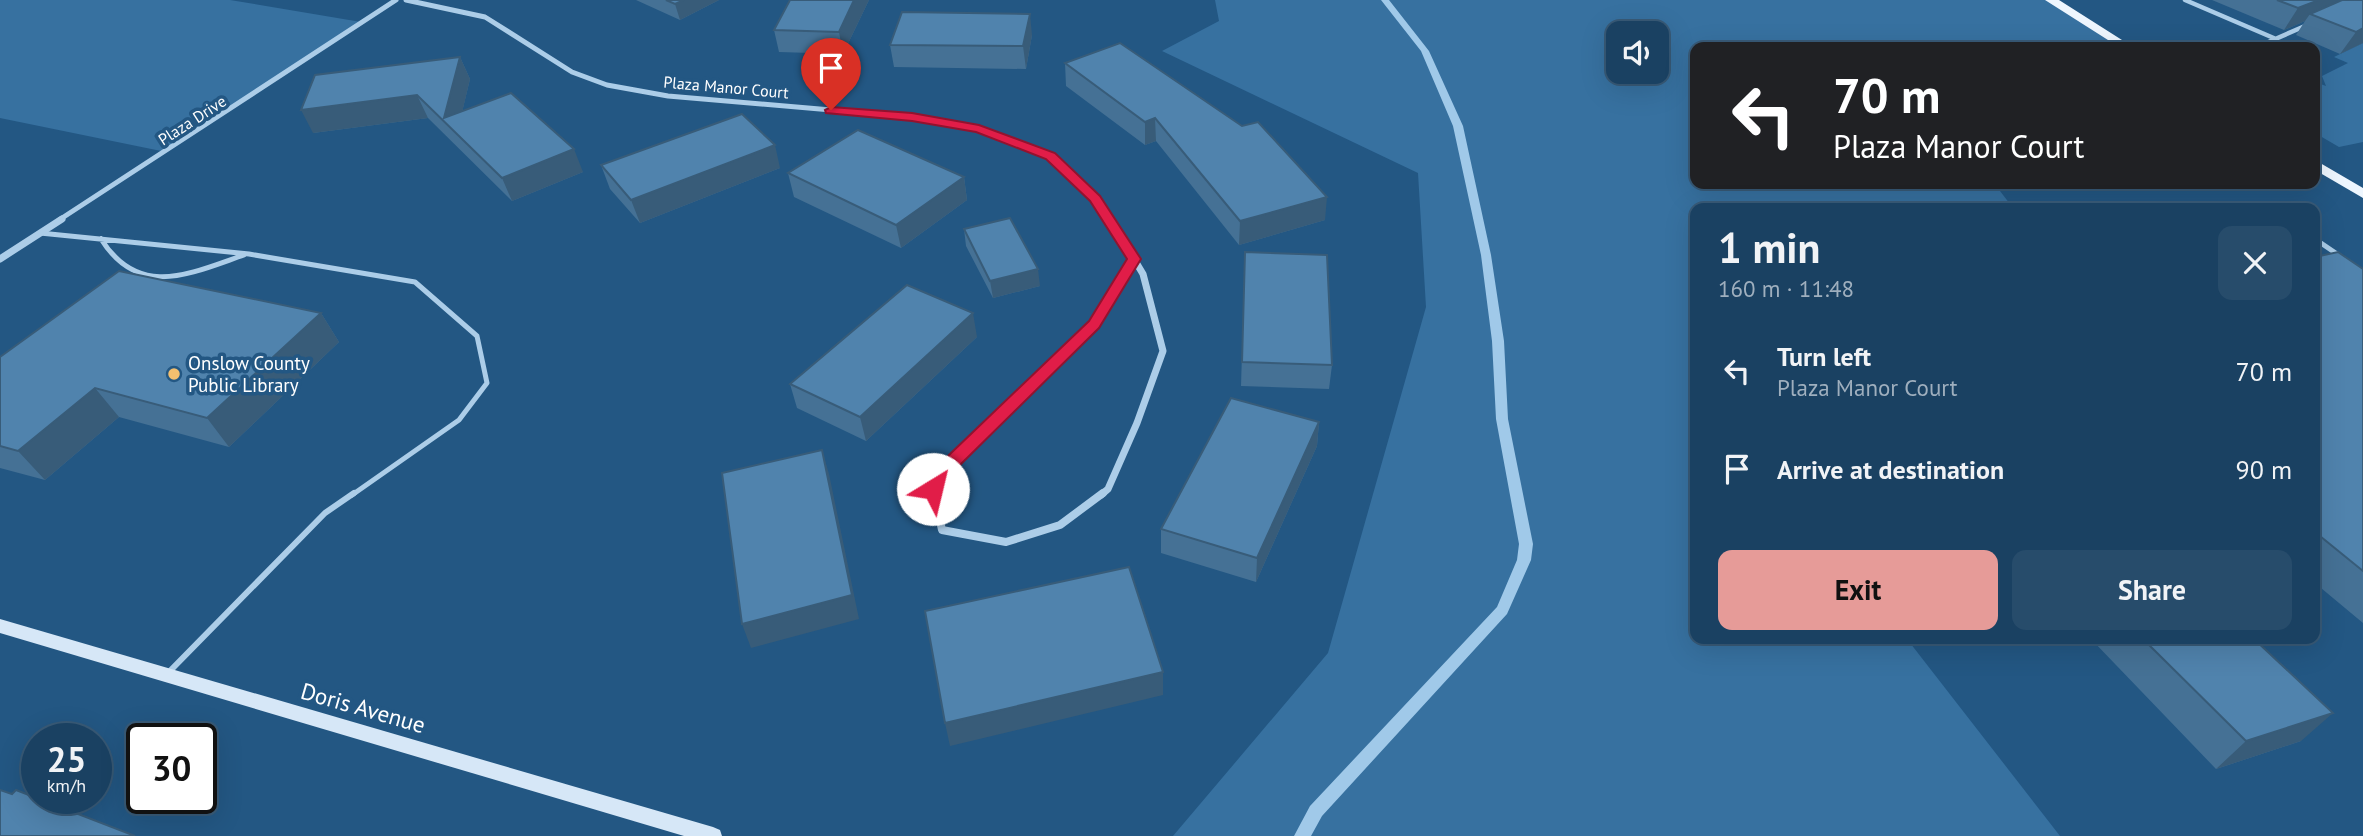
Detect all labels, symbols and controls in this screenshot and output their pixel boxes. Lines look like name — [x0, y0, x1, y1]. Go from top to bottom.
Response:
map controls — [1606, 21, 1669, 84]
button: sound — [1606, 21, 1669, 84]
pin — [801, 38, 861, 110]
icon: arrive — [812, 49, 850, 87]
text: 70 m — [1833, 63, 1940, 127]
icon: left — [1718, 70, 1809, 161]
street label: Plaza Manor Court — [663, 72, 790, 102]
street label: Plaza Drive — [154, 91, 230, 149]
text: Plaza Manor Court — [1833, 125, 2084, 167]
text: 1 min — [1718, 220, 1820, 275]
button: close — [2218, 226, 2292, 300]
text: 160 m · 11:48 — [1718, 274, 1854, 303]
text: Turn left — [1777, 340, 1871, 373]
place label: Onslow County Public Library — [188, 351, 310, 397]
icon: left — [1718, 352, 1756, 390]
text: 70 m — [2236, 355, 2292, 388]
marker: Onslow County Public Library — [166, 366, 182, 382]
text: Plaza Manor Court — [1777, 373, 1958, 402]
icon: arrive — [1718, 450, 1756, 488]
position arrow — [896, 452, 970, 526]
text: Arrive at destination — [1777, 453, 2004, 486]
text: 90 m — [2236, 453, 2292, 486]
button: Exit — [1718, 550, 1998, 630]
button: Share — [2012, 550, 2292, 630]
street label: Doris Avenue — [297, 676, 429, 739]
speed limit sign: 30 — [126, 723, 217, 814]
text: 25 — [47, 736, 86, 782]
text: km/h — [47, 774, 86, 797]

